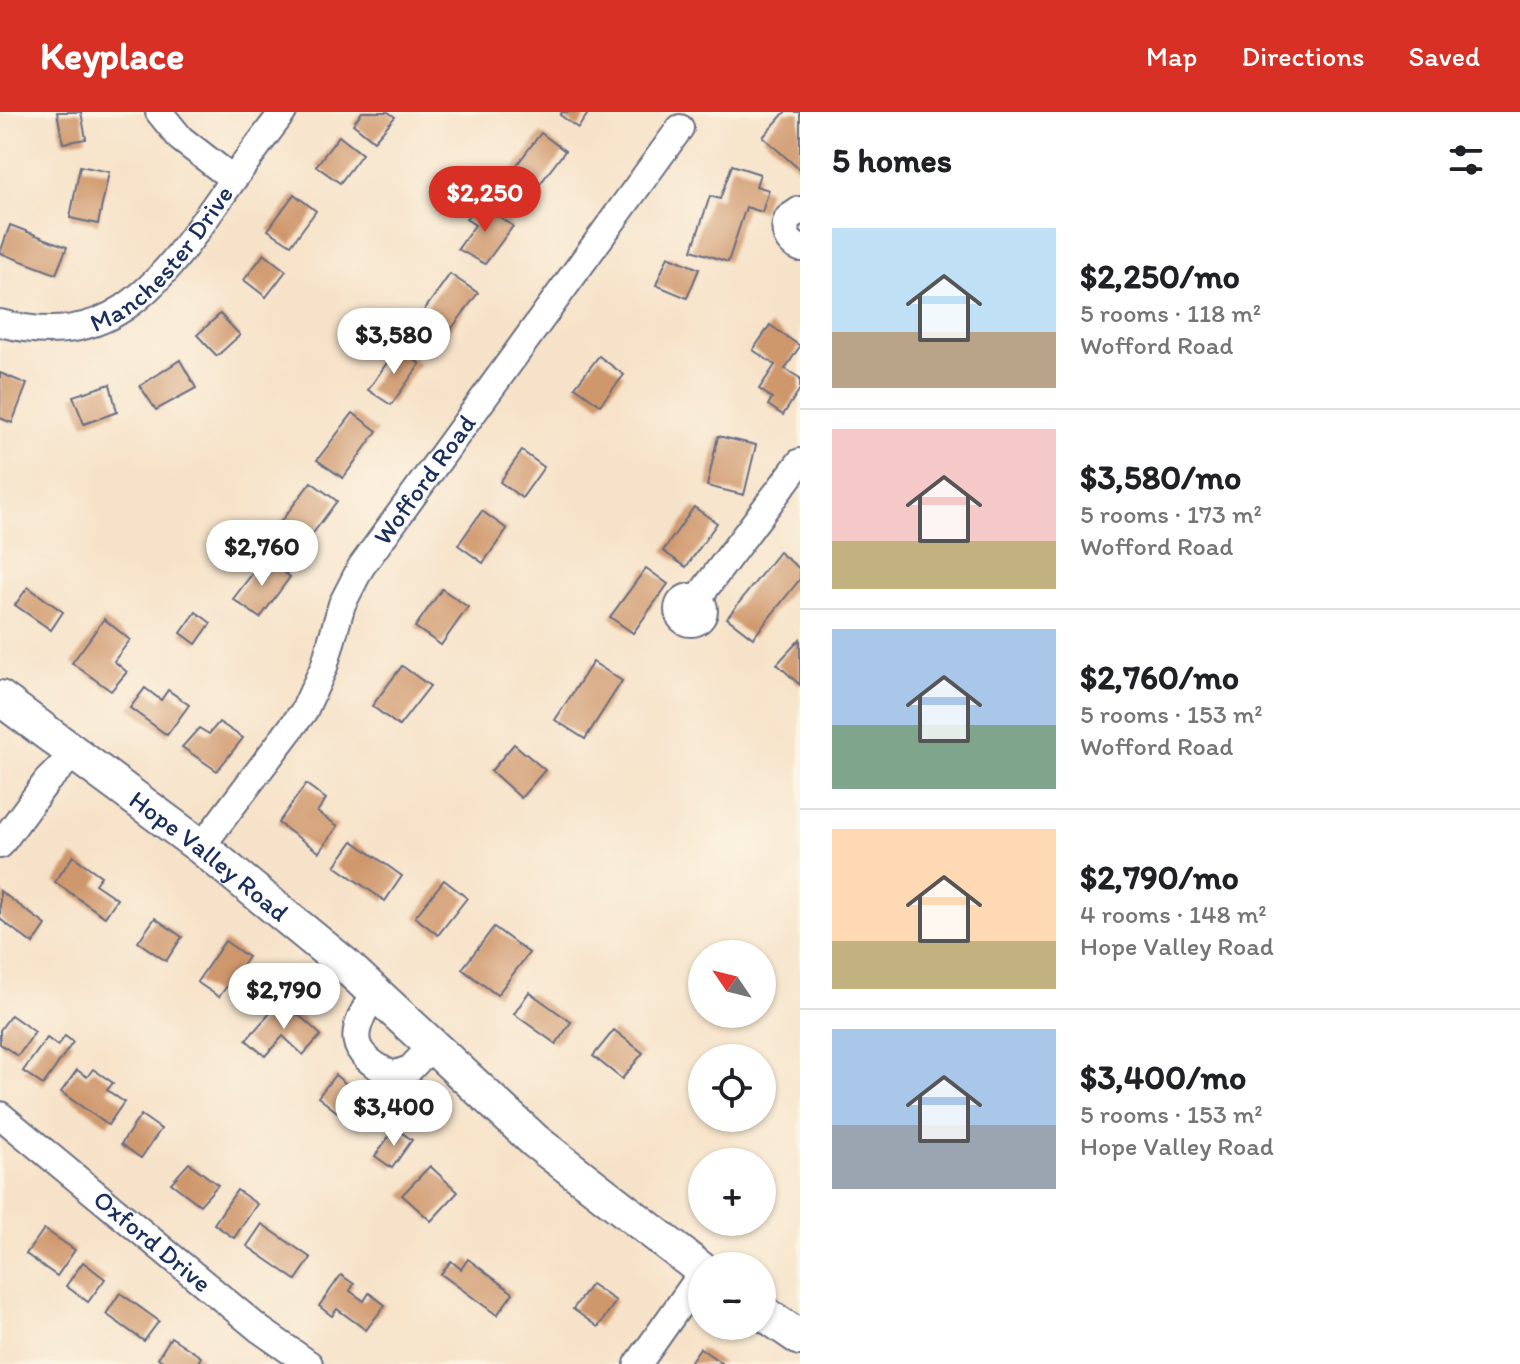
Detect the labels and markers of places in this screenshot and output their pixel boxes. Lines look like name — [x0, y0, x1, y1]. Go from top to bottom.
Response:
pin: $2,250 — [420, 166, 550, 234]
pin: $3,580 — [329, 308, 459, 376]
pin: $2,760 — [197, 520, 327, 588]
pin: $2,790 — [219, 963, 349, 1031]
pin: $3,400 — [329, 1080, 459, 1148]

